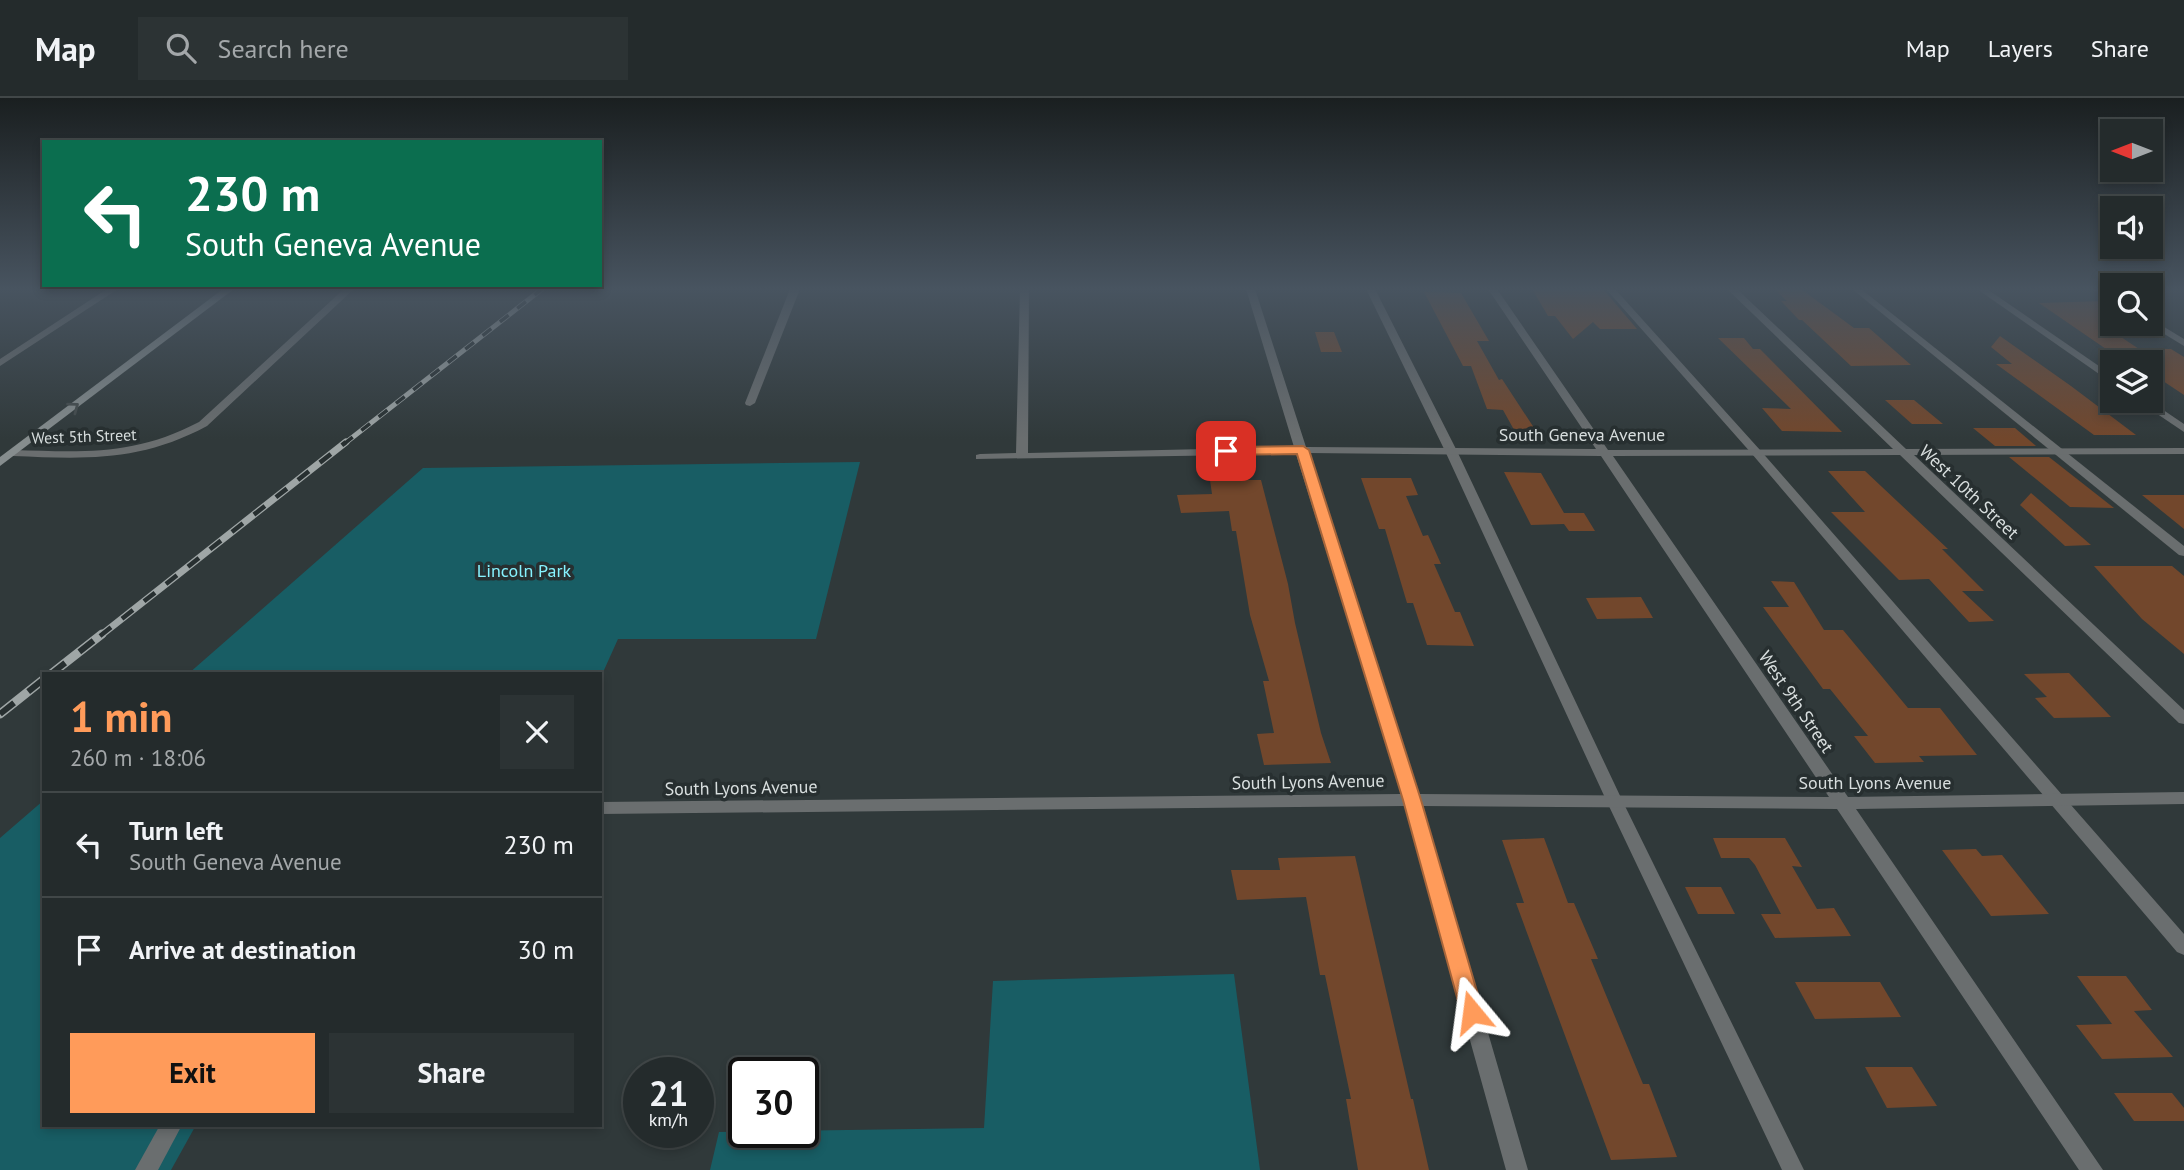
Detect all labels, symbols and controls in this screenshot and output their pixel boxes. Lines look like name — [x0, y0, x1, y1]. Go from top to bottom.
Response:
search box — [138, 17, 628, 80]
text: Map — [35, 27, 96, 70]
icon: search — [162, 29, 200, 67]
text: Search here — [218, 32, 349, 65]
text: Map — [1906, 33, 1950, 64]
text: Layers — [1988, 33, 2053, 64]
text: Share — [2091, 33, 2149, 64]
north arrow — [2100, 119, 2163, 182]
map controls — [2100, 119, 2163, 413]
text: 230 m — [185, 161, 320, 225]
icon: left — [70, 168, 161, 259]
button: sound — [2100, 196, 2163, 259]
text: South Geneva Avenue — [185, 223, 481, 265]
button: search — [2100, 273, 2163, 336]
button: layers — [2100, 350, 2163, 413]
one-way arrow — [66, 402, 79, 415]
pin — [1196, 421, 1256, 481]
street label: South Geneva Avenue — [1499, 423, 1665, 446]
street label: West 5th Street — [31, 424, 137, 448]
icon: arrive — [1207, 432, 1245, 470]
street label: West 10th Street — [1915, 440, 2024, 544]
park label: Lincoln Park — [477, 559, 572, 582]
street label: West 9th Street — [1754, 646, 1839, 757]
text: 1 min — [70, 689, 172, 744]
button: close — [500, 695, 574, 769]
text: 260 m · 18:06 — [70, 743, 206, 772]
street label: South Lyons Avenue — [1231, 769, 1385, 794]
street label: South Lyons Avenue — [1799, 771, 1951, 794]
street label: South Lyons Avenue — [664, 775, 818, 800]
text: Turn left — [129, 814, 223, 847]
icon: left — [70, 826, 108, 864]
text: 230 m — [503, 828, 574, 861]
text: South Geneva Avenue — [129, 847, 342, 876]
icon: arrive — [70, 931, 108, 969]
text: Arrive at destination — [129, 933, 356, 966]
text: 30 m — [518, 933, 574, 966]
position arrow — [1435, 975, 1509, 1049]
button: Exit — [70, 1033, 315, 1113]
button: Share — [329, 1033, 574, 1113]
speed limit sign: 30 — [728, 1057, 819, 1148]
text: 21 — [649, 1070, 688, 1116]
text: km/h — [649, 1108, 688, 1131]

